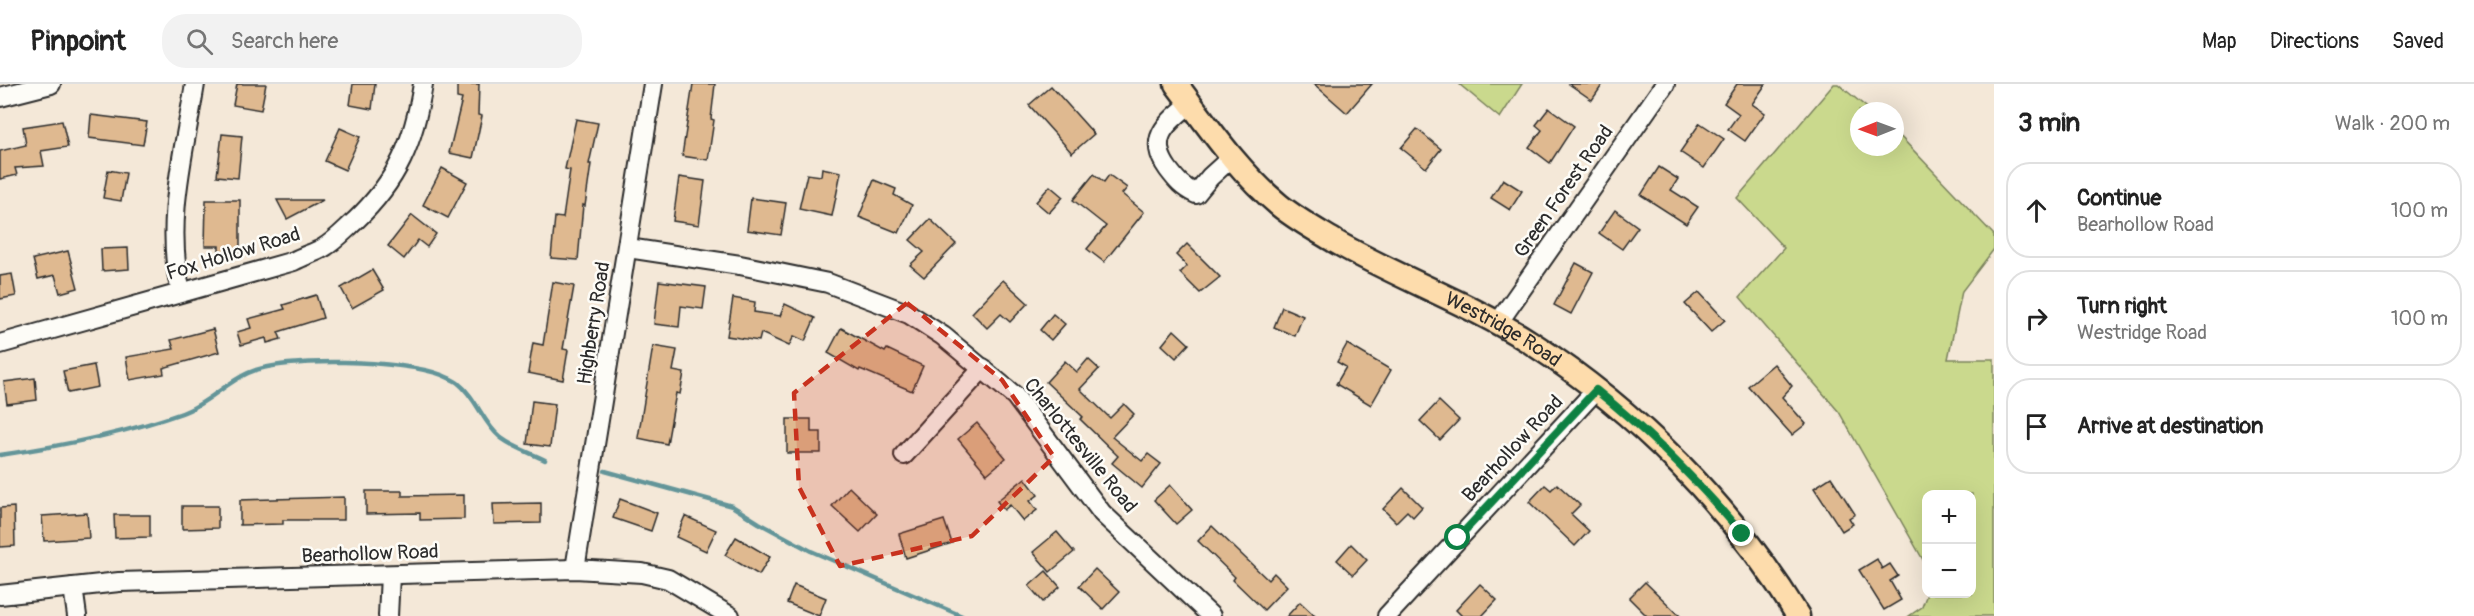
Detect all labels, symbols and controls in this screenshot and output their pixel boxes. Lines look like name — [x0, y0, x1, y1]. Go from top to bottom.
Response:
search box — [162, 14, 582, 68]
text: Pinpoint — [30, 24, 126, 59]
icon: search — [183, 25, 216, 58]
text: Search here — [231, 27, 338, 55]
text: Map — [2202, 28, 2237, 55]
text: Directions — [2270, 28, 2359, 55]
text: Saved — [2392, 28, 2444, 55]
north arrow — [1850, 102, 1904, 156]
text: 3 min — [2018, 107, 2080, 139]
text: Walk · 200 m — [2335, 111, 2450, 136]
street label: Green Forest Road — [1508, 120, 1618, 262]
text: Continue — [2077, 184, 2161, 212]
icon: ahead — [2020, 194, 2053, 227]
text: 100 m — [2391, 198, 2448, 223]
text: Bearhollow Road — [2077, 212, 2214, 237]
street label: Fox Hollow Road — [163, 221, 303, 286]
street label: Highberry Road — [571, 260, 616, 386]
street label: Westridge Road — [1441, 286, 1566, 372]
text: Turn right — [2077, 292, 2167, 320]
icon: right — [2020, 302, 2053, 335]
text: 100 m — [2391, 306, 2448, 331]
text: Westridge Road — [2077, 320, 2207, 345]
street label: Charlottesville Road — [1019, 373, 1143, 518]
street label: Bearhollow Road — [1456, 390, 1568, 507]
icon: arrive — [2020, 410, 2053, 443]
text: Arrive at destination — [2077, 412, 2263, 440]
map controls — [1922, 490, 1976, 598]
button: + — [1922, 490, 1976, 544]
route end — [1728, 520, 1754, 546]
route start — [1444, 524, 1470, 550]
street label: Bearhollow Road — [301, 539, 439, 568]
button: − — [1922, 544, 1976, 598]

